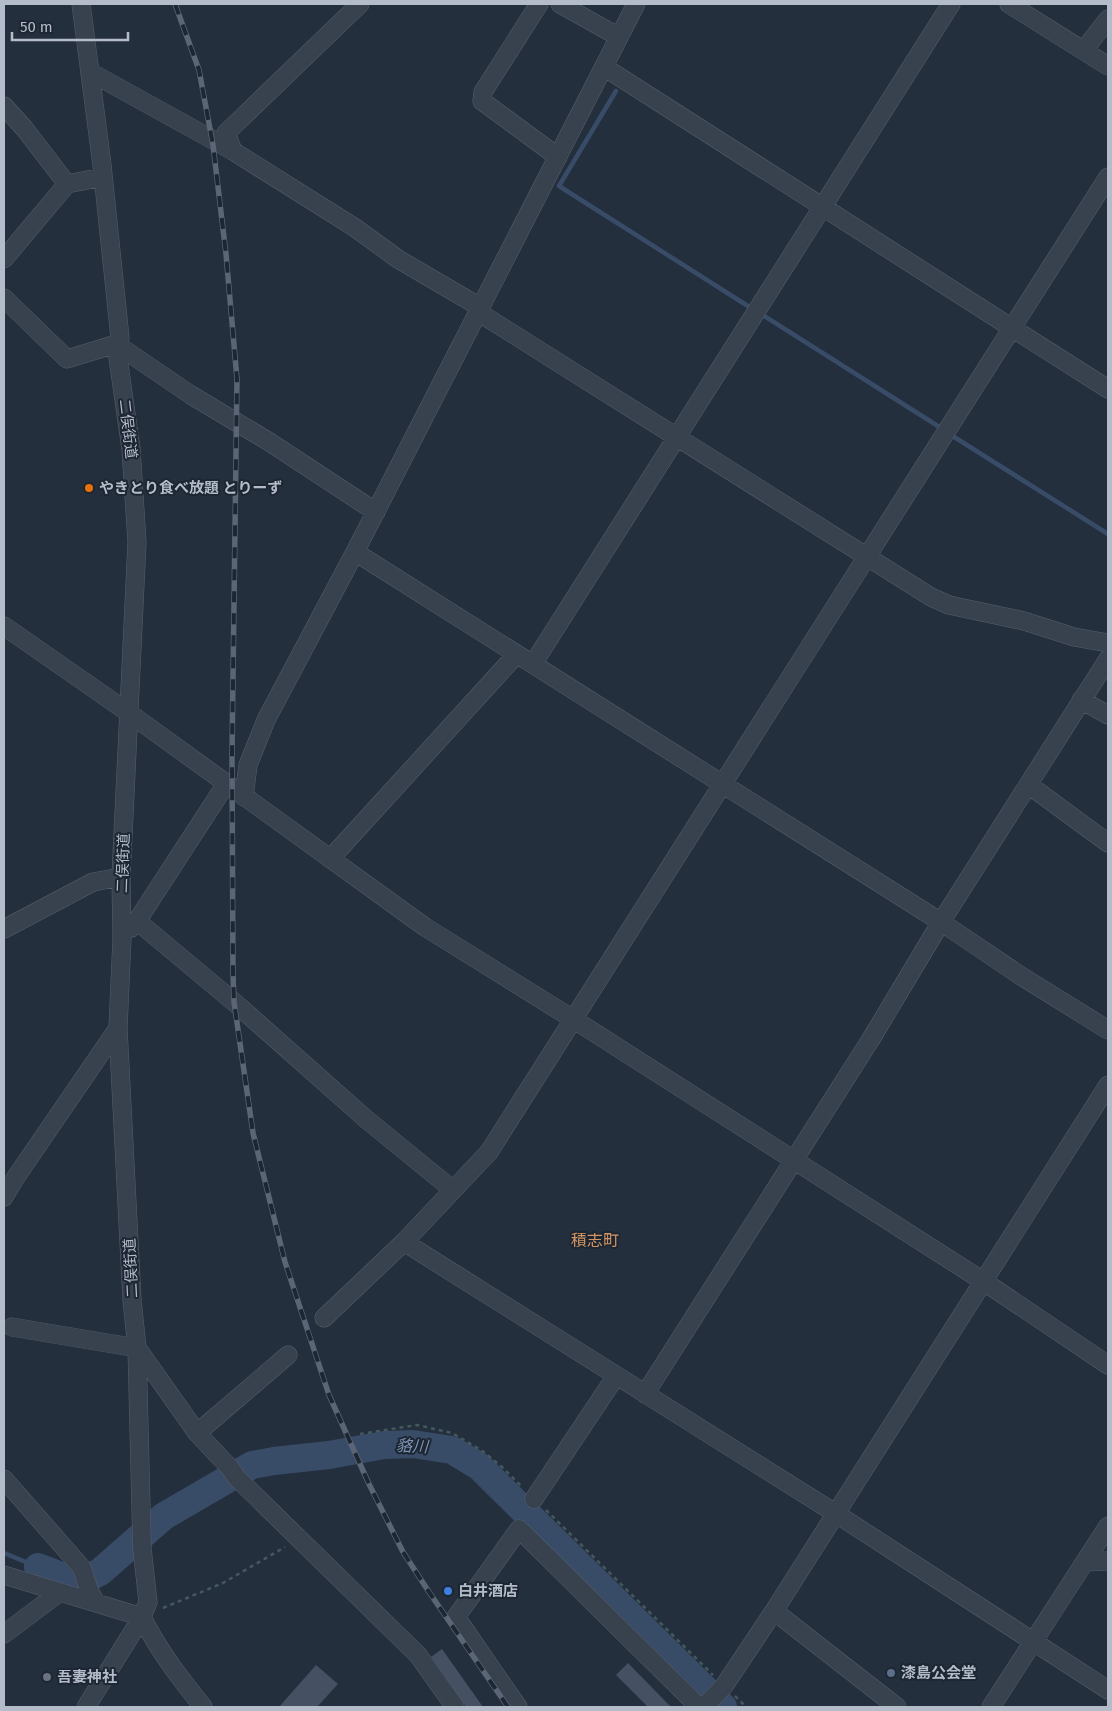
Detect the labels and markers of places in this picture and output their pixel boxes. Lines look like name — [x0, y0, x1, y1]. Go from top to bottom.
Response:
place label: やきとり食べ放題 とりーず — [99, 479, 283, 497]
marker: やきとり食べ放題 とりーず — [83, 482, 95, 494]
place label: 白井酒店 — [458, 1582, 518, 1600]
marker: 白井酒店 — [442, 1585, 454, 1597]
place label: 漆島公会堂 — [901, 1664, 976, 1682]
marker: 漆島公会堂 — [885, 1667, 897, 1679]
place label: 吾妻神社 — [57, 1668, 117, 1686]
marker: 吾妻神社 — [41, 1671, 53, 1683]

